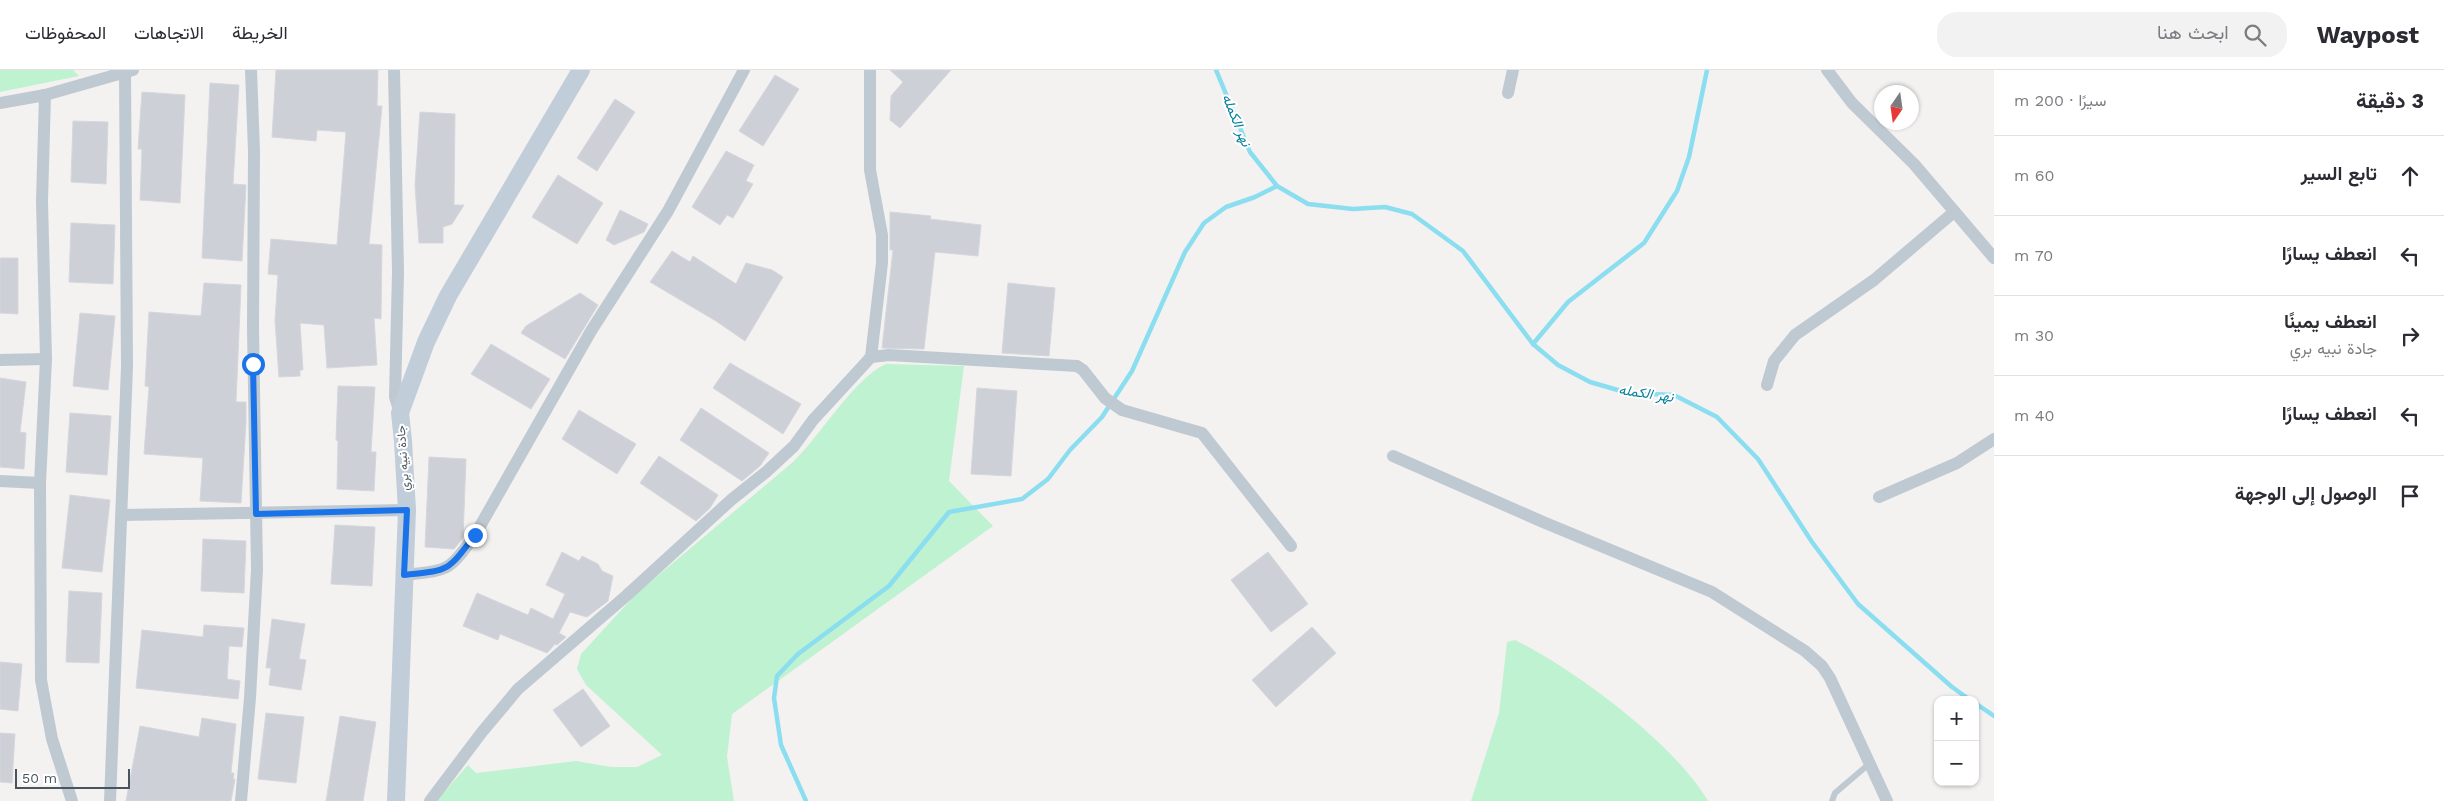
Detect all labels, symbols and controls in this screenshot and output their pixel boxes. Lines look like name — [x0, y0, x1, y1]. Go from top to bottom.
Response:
search box — [1937, 12, 2287, 57]
text: ابحث هنا — [2157, 21, 2229, 44]
icon: search — [2241, 21, 2269, 49]
text: Waypost — [2317, 21, 2419, 49]
text: المحفوظات — [25, 22, 106, 43]
text: الاتجاهات — [134, 22, 204, 43]
text: الخريطة — [232, 22, 288, 43]
north arrow — [1874, 85, 1919, 130]
text: 3 دقيقة — [2356, 88, 2424, 113]
water label: نهر الكمله — [1218, 91, 1255, 150]
text: سيرًا · 200 m — [2014, 91, 2106, 110]
text: تابع السير — [2301, 162, 2377, 185]
icon: ahead — [2396, 162, 2424, 190]
text: 60 m — [2014, 166, 2054, 185]
text: انعطف يسارًا — [2282, 242, 2377, 265]
icon: left — [2396, 242, 2424, 270]
text: 70 m — [2014, 246, 2053, 265]
text: انعطف يمينًا — [2284, 310, 2377, 333]
icon: right — [2396, 322, 2424, 350]
text: 30 m — [2014, 326, 2054, 345]
text: جادة نبيه بري — [2290, 339, 2377, 358]
route start — [242, 353, 265, 376]
water label: نهر الكمله — [1617, 381, 1675, 406]
text: انعطف يسارًا — [2282, 402, 2377, 425]
icon: left — [2396, 402, 2424, 430]
text: 40 m — [2014, 406, 2054, 425]
street label: جادة نبيه بري — [394, 425, 415, 491]
text: الوصول إلى الوجهة — [2235, 482, 2377, 505]
icon: arrive — [2396, 482, 2424, 510]
route end — [464, 524, 487, 547]
map controls — [1934, 696, 1979, 786]
button: + — [1934, 696, 1979, 741]
button: − — [1934, 741, 1979, 786]
scale bar — [15, 766, 130, 789]
text: 50 m — [22, 770, 57, 786]

